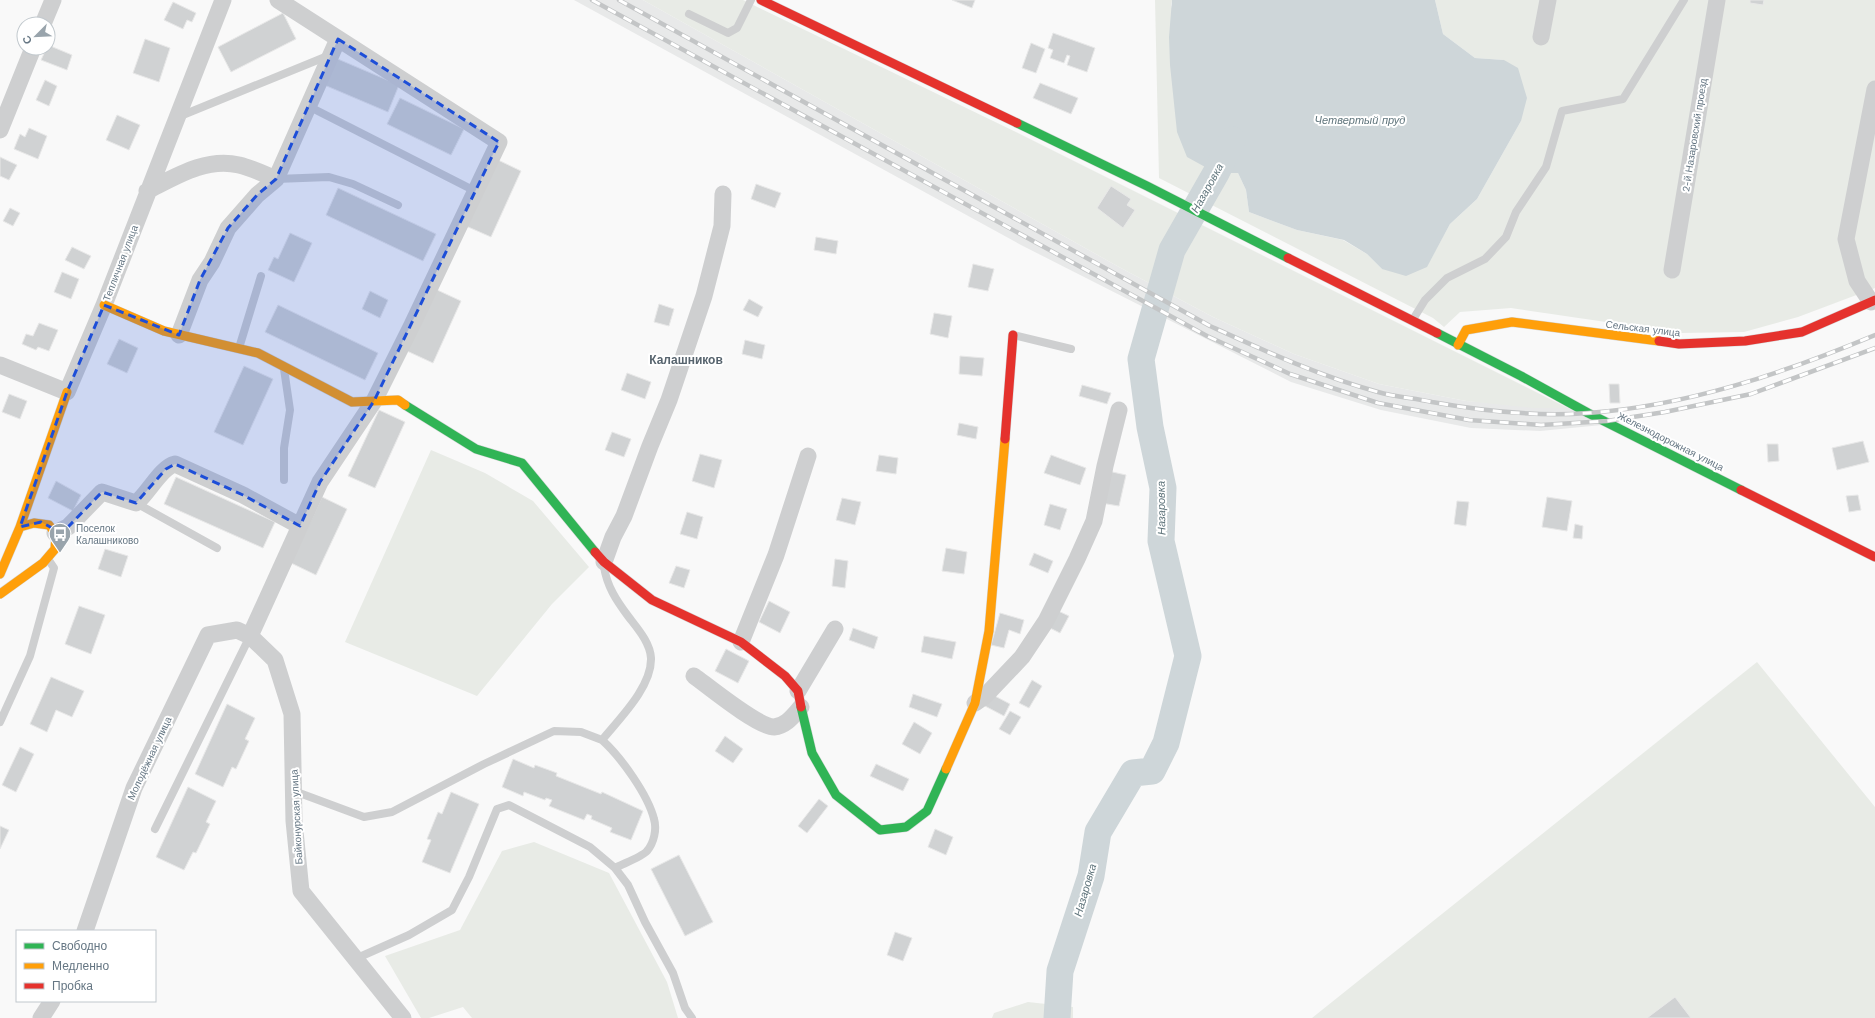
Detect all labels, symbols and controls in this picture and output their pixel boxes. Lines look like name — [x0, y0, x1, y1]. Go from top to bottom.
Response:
north arrow — [16, 16, 56, 56]
text: С — [20, 34, 35, 46]
street label: 2-й Назаровский проезд — [1680, 77, 1709, 193]
water label: Четвертый пруд — [1315, 114, 1405, 127]
water label: Назаровка — [1189, 161, 1226, 215]
street label: Тепличная улица — [101, 223, 140, 303]
street label: Сельская улица — [1605, 318, 1681, 339]
district label: Калашников — [649, 353, 723, 367]
street label: Железнодорожная улица — [1616, 410, 1726, 473]
water label: Назаровка — [1155, 481, 1168, 535]
bus stop icon: Поселок Калашниково — [47, 521, 73, 554]
place label: Поселок Калашниково — [76, 523, 139, 546]
street label: Молодёжная улица — [125, 714, 174, 802]
street label: Байконурская улица — [288, 769, 304, 865]
water label: Назаровка — [1072, 862, 1099, 918]
legend — [16, 930, 156, 1002]
text: Свободно — [52, 939, 107, 953]
text: Медленно — [52, 959, 109, 973]
text: Пробка — [52, 979, 93, 993]

